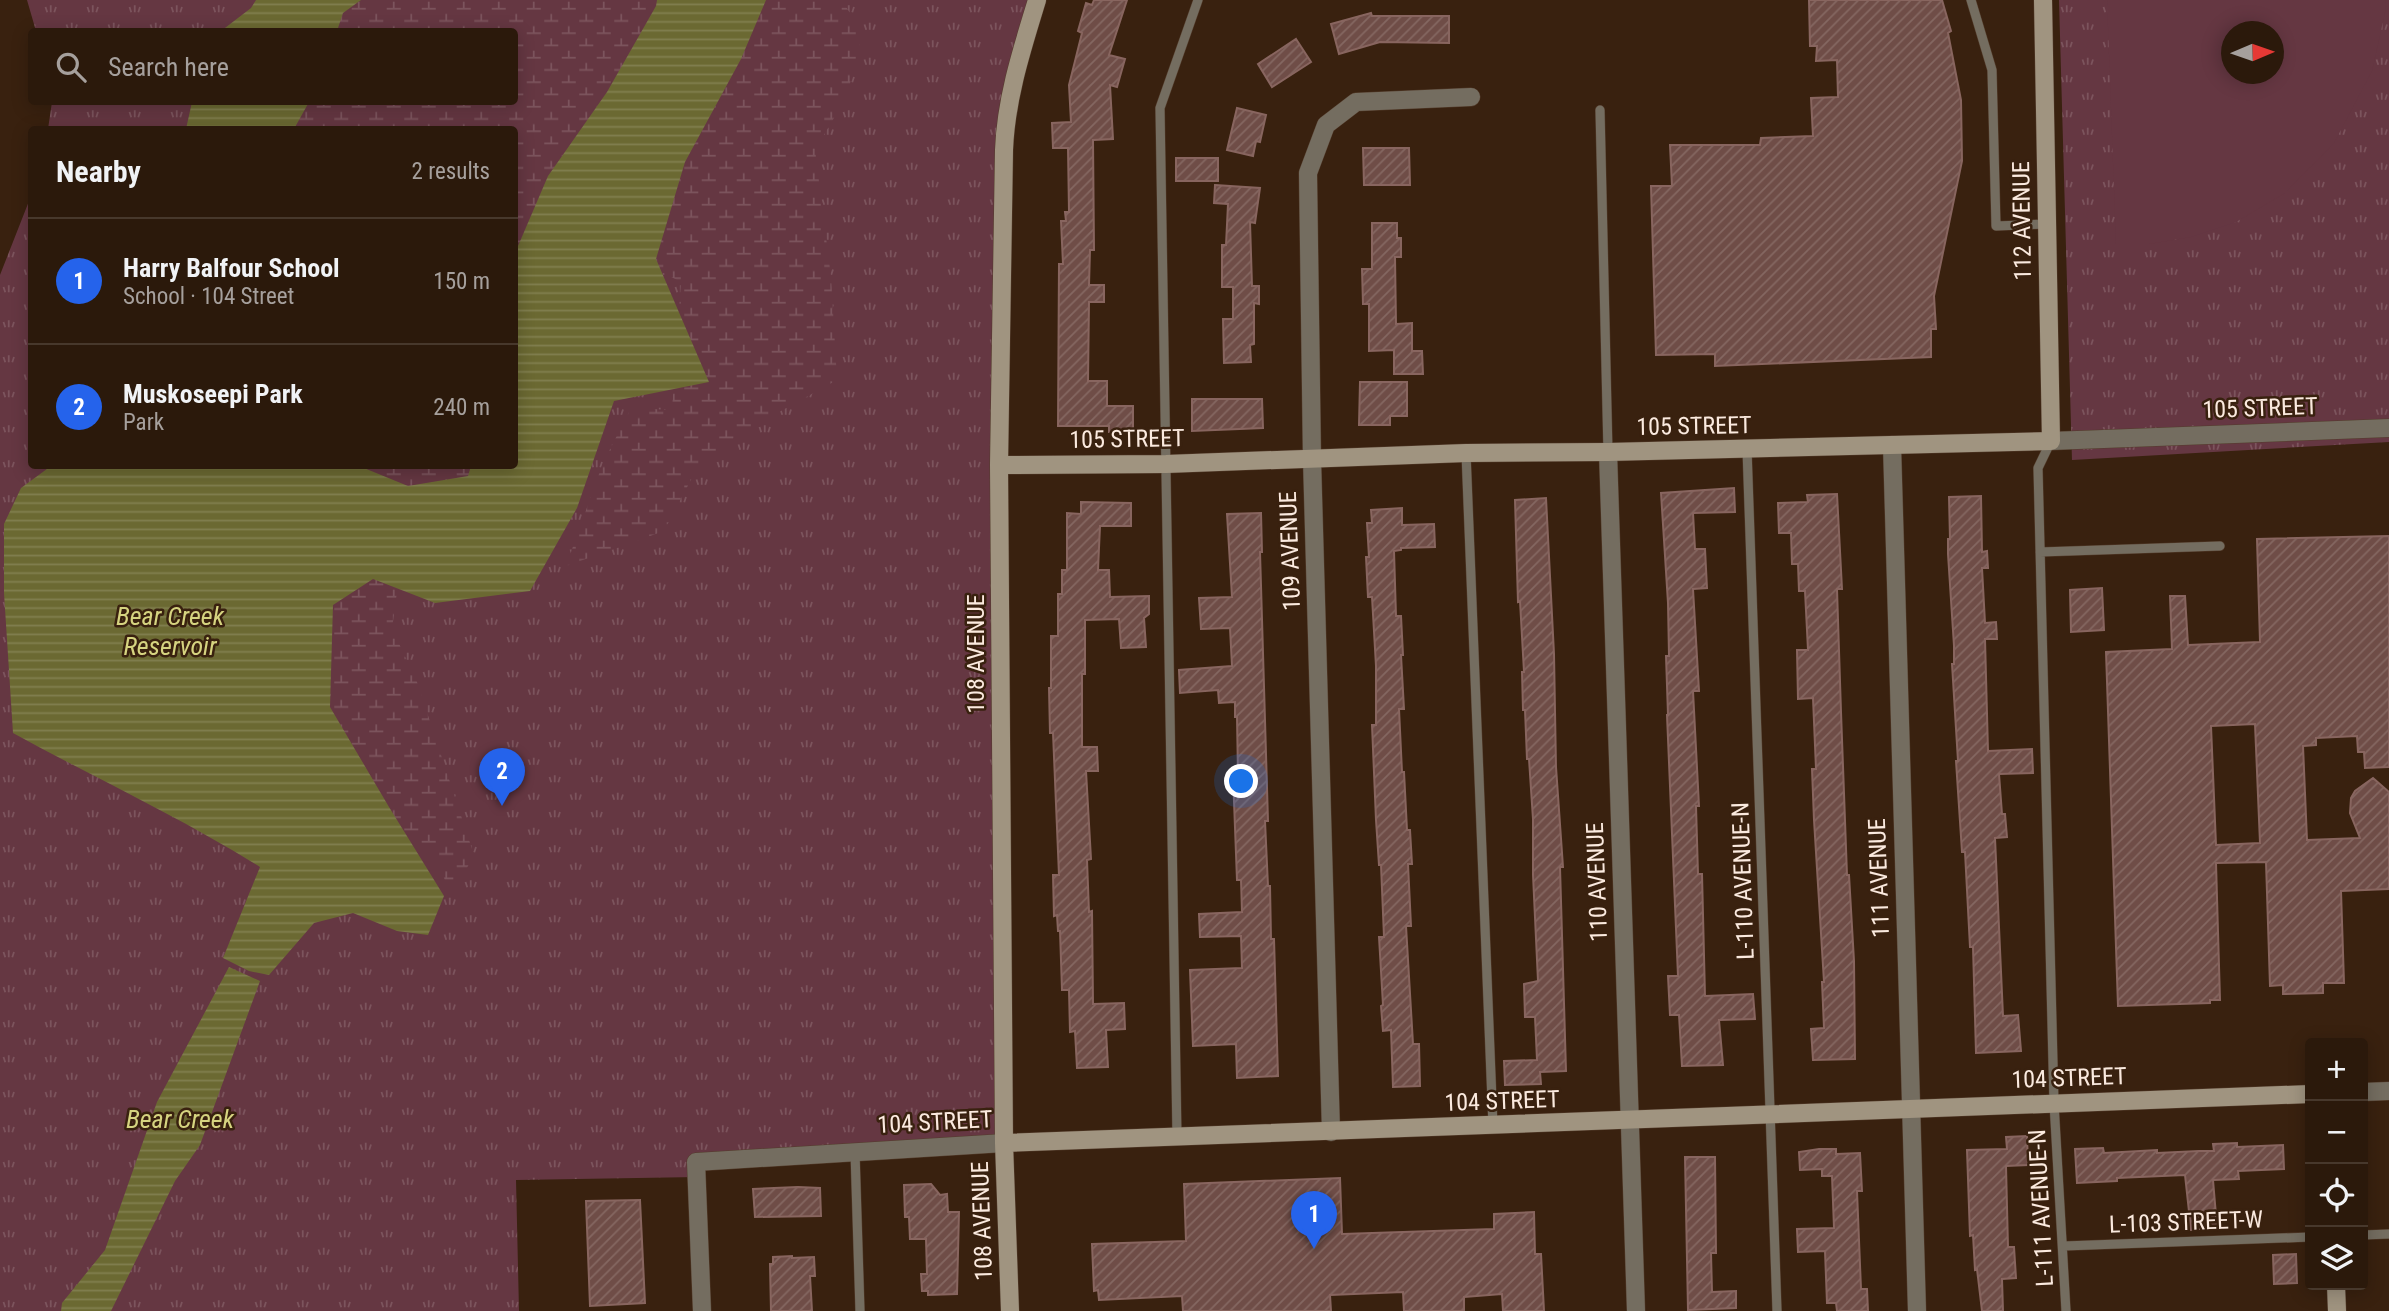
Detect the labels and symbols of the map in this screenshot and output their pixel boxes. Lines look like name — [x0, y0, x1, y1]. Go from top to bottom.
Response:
north arrow — [2221, 21, 2284, 84]
street label: 112 AVENUE — [2007, 161, 2037, 281]
street label: 105 STREET — [2202, 392, 2318, 424]
street label: 105 STREET — [1636, 411, 1752, 441]
street label: 105 STREET — [1069, 424, 1185, 454]
street label: 109 AVENUE — [1274, 491, 1306, 611]
street label: 108 AVENUE — [962, 594, 990, 714]
water label: Bear Creek Reservoir — [116, 601, 225, 661]
pin: 2 — [479, 748, 525, 806]
your location — [1224, 764, 1258, 798]
street label: L-110 AVENUE-N — [1726, 802, 1760, 960]
street label: 111 AVENUE — [1863, 818, 1895, 938]
street label: 110 AVENUE — [1581, 822, 1613, 942]
street label: 104 STREET — [2011, 1062, 2127, 1094]
street label: 104 STREET — [1444, 1085, 1560, 1117]
water label: Bear Creek — [126, 1104, 235, 1134]
street label: 104 STREET — [877, 1105, 993, 1139]
street label: L-111 AVENUE-N — [2023, 1129, 2059, 1287]
street label: 108 AVENUE — [966, 1161, 998, 1281]
pin: 1 — [1291, 1191, 1337, 1249]
street label: L-103 STREET-W — [2108, 1205, 2264, 1239]

